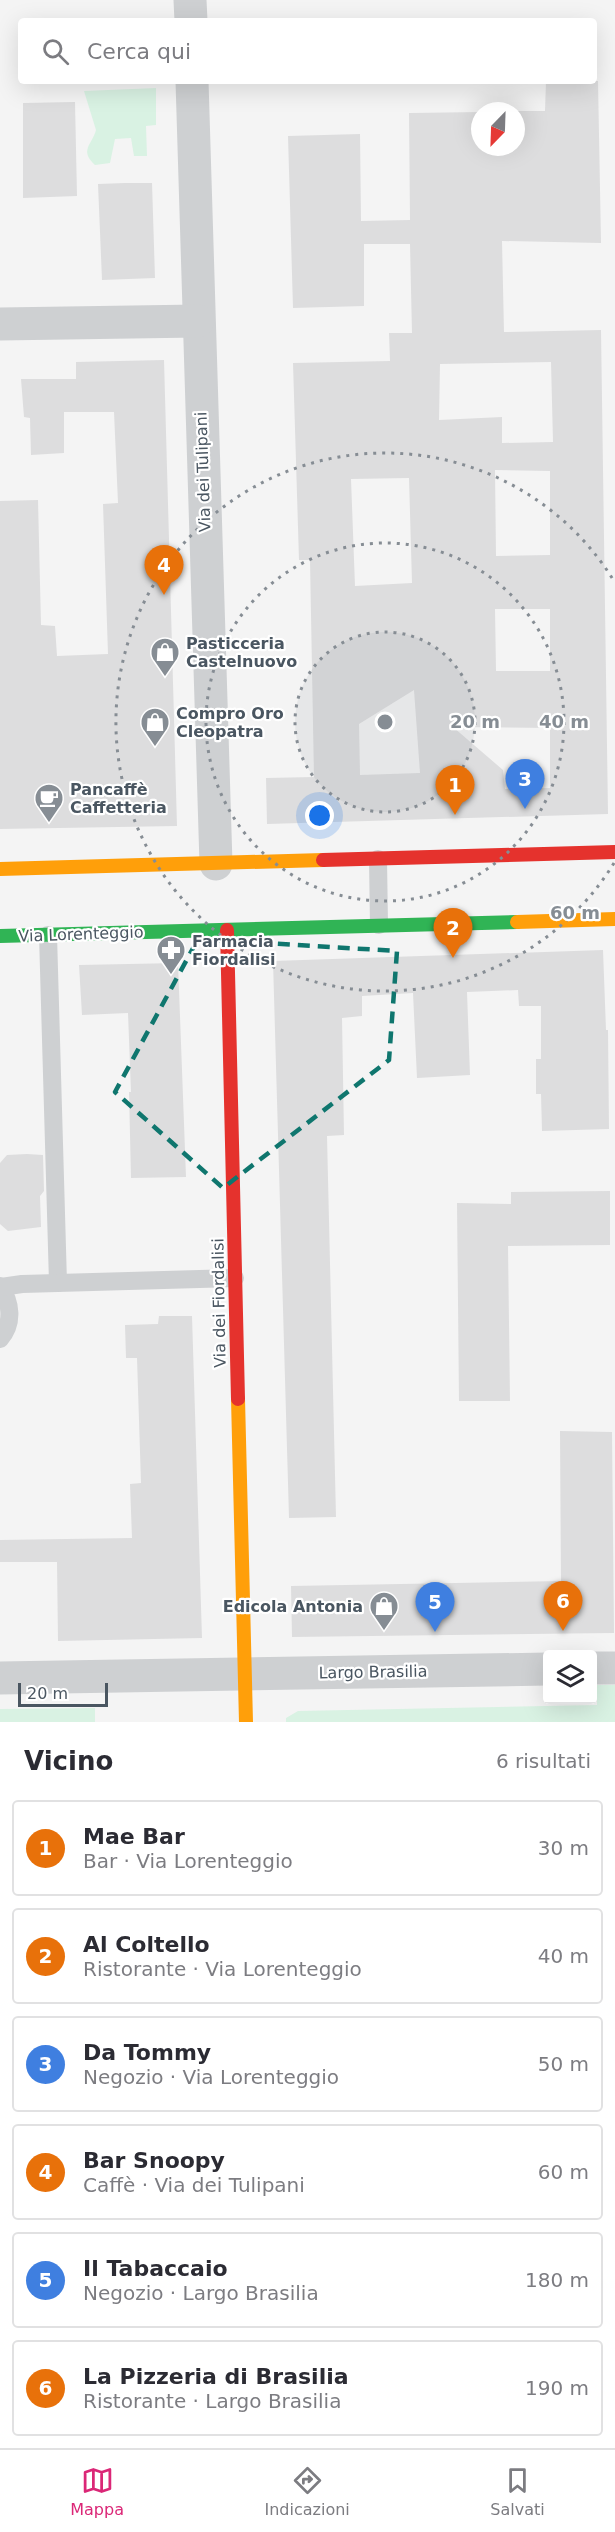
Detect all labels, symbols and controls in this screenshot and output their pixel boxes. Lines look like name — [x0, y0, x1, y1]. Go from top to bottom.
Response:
search box — [18, 18, 597, 84]
icon: search — [39, 35, 72, 68]
text: Cerca qui — [87, 39, 191, 64]
north arrow — [471, 102, 525, 156]
street label: Via dei Tulipani — [191, 412, 215, 532]
pin: 4 — [144, 546, 184, 595]
place label: Pasticceria Castelnuovo — [186, 634, 297, 671]
shop icon: Pasticceria Castelnuovo — [149, 636, 181, 678]
place label: Compro Oro Cleopatra — [176, 704, 284, 741]
shop icon: Compro Oro Cleopatra — [139, 706, 171, 748]
text: 20 m — [450, 711, 500, 732]
text: 40 m — [539, 711, 589, 732]
centre of rings — [375, 712, 395, 732]
pin: 3 — [506, 760, 544, 809]
pin: 1 — [436, 766, 474, 815]
place label: Pancaffè Caffetteria — [70, 780, 167, 817]
cafe icon: Pancaffè Caffetteria — [33, 782, 65, 824]
your location — [305, 801, 334, 830]
text: 60 m — [550, 902, 600, 923]
pin: 2 — [434, 908, 472, 958]
street label: Via Lorenteggio — [18, 922, 144, 946]
place label: Farmacia Fiordalisi — [192, 932, 276, 969]
pharmacy icon: Farmacia Fiordalisi — [155, 934, 187, 976]
street label: Via dei Fiordalisi — [208, 1238, 230, 1368]
pin: 5 — [416, 1582, 454, 1632]
pin: 6 — [544, 1582, 582, 1631]
shop icon: Edicola Antonia — [368, 1590, 400, 1632]
place label: Edicola Antonia — [223, 1597, 363, 1616]
map controls — [543, 1650, 597, 1704]
button: layers — [543, 1650, 597, 1704]
street label: Largo Brasilia — [318, 1662, 428, 1682]
scale bar — [18, 1680, 108, 1708]
text: 20 m — [27, 1684, 68, 1703]
text: Vicino — [24, 1746, 113, 1776]
text: 6 risultati — [496, 1749, 591, 1773]
text: Mae Bar — [83, 1824, 185, 1849]
text: 1 — [39, 1836, 52, 1860]
text: 30 m — [538, 1836, 589, 1860]
text: Bar · Via Lorenteggio — [83, 1849, 293, 1873]
text: Al Coltello — [83, 1932, 210, 1957]
text: 2 — [39, 1944, 52, 1968]
text: 40 m — [538, 1944, 589, 1968]
text: Ristorante · Via Lorenteggio — [83, 1957, 362, 1981]
text: Da Tommy — [83, 2040, 211, 2065]
text: 3 — [39, 2052, 52, 2076]
text: 50 m — [538, 2052, 589, 2076]
text: Negozio · Via Lorenteggio — [83, 2065, 339, 2089]
text: Bar Snoopy — [83, 2148, 225, 2173]
text: 4 — [39, 2160, 52, 2184]
text: 60 m — [538, 2160, 589, 2184]
text: Caffè · Via dei Tulipani — [83, 2173, 305, 2197]
text: Il Tabaccaio — [83, 2256, 228, 2281]
text: 5 — [39, 2268, 52, 2292]
text: 180 m — [525, 2268, 589, 2292]
text: Negozio · Largo Brasilia — [83, 2281, 319, 2305]
text: La Pizzeria di Brasilia — [83, 2364, 349, 2389]
text: 6 — [39, 2376, 52, 2400]
text: 190 m — [525, 2376, 589, 2400]
text: Ristorante · Largo Brasilia — [83, 2389, 341, 2413]
tab: Mappa — [70, 2464, 124, 2519]
tab: Indicazioni — [265, 2464, 350, 2519]
tab: Salvati — [490, 2464, 545, 2519]

